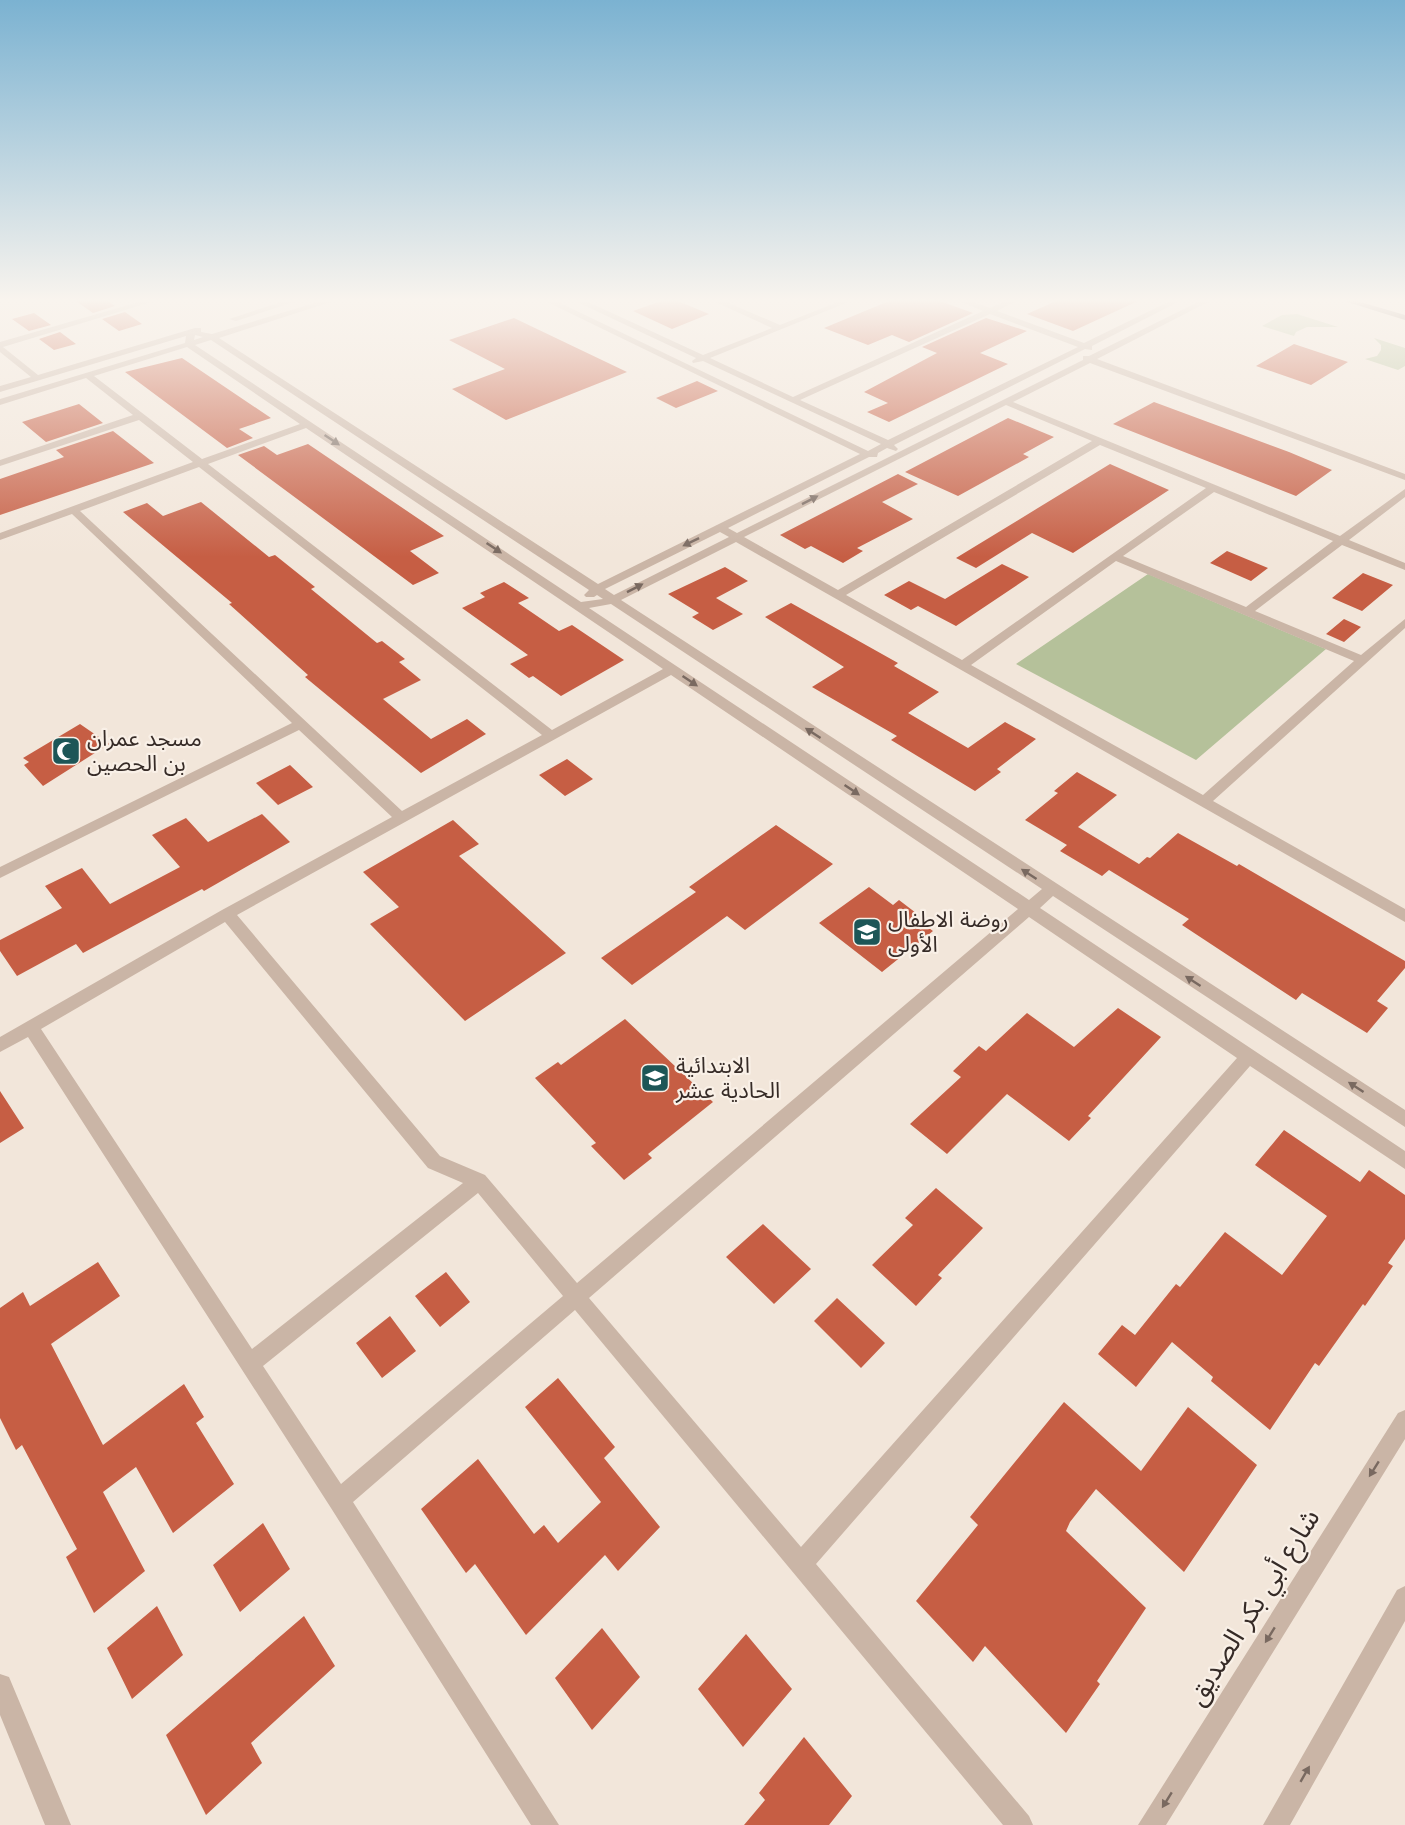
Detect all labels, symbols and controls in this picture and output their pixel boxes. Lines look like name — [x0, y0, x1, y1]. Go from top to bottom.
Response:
one-way arrow — [323, 434, 339, 446]
one-way arrow — [801, 496, 818, 505]
one-way arrow — [683, 537, 700, 547]
one-way arrow — [486, 543, 502, 554]
one-way arrow — [627, 583, 644, 593]
one-way arrow — [682, 675, 698, 687]
place label: مسجد عمران بن الحصين — [87, 722, 202, 779]
one-way arrow — [806, 727, 822, 739]
mosque icon: مسجد عمران بن الحصين — [50, 735, 82, 767]
one-way arrow — [844, 784, 860, 795]
one-way arrow — [1022, 868, 1038, 880]
place label: روضة الاطفال الأولى — [888, 903, 1009, 960]
school or university icon: روضة الاطفال الأولى — [851, 916, 883, 948]
one-way arrow — [1185, 976, 1201, 987]
place label: الابتدائية الحادية عشر — [675, 1049, 780, 1106]
school or university icon: الابتدائية الحادية عشر — [639, 1062, 671, 1094]
one-way arrow — [1348, 1082, 1364, 1093]
one-way arrow — [1368, 1461, 1380, 1477]
street label: شارع أبي بكر الصديق — [1176, 1501, 1330, 1713]
one-way arrow — [1265, 1627, 1276, 1643]
one-way arrow — [1299, 1766, 1310, 1782]
one-way arrow — [1161, 1792, 1172, 1808]

